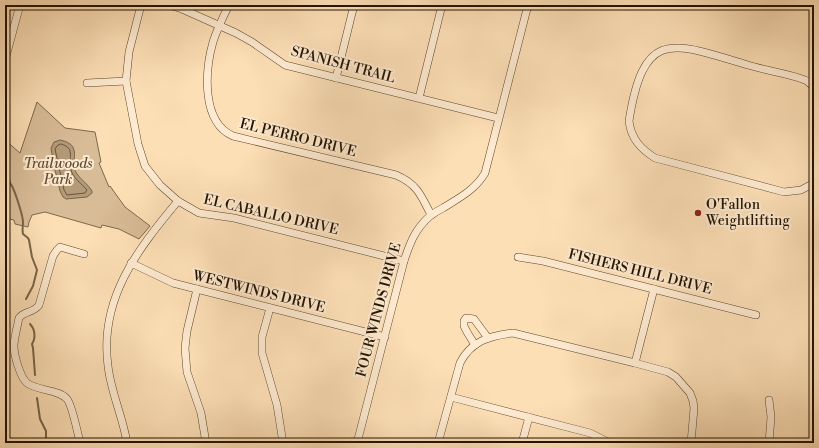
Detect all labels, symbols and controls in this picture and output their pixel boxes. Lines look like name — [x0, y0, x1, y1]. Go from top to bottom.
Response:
street label: SPANISH TRAIL — [289, 42, 397, 88]
street label: EL PERRO DRIVE — [238, 115, 358, 161]
park label: Trailwoods Park — [24, 155, 92, 189]
street label: EL CABALLO DRIVE — [202, 191, 340, 239]
place label: O'Fallon Weightlifting — [705, 196, 790, 230]
marker: O'Fallon Weightlifting — [693, 208, 703, 218]
street label: FOUR WINDS DRIVE — [352, 241, 406, 379]
street label: FISHERS HILL DRIVE — [566, 245, 714, 299]
street label: WESTWINDS DRIVE — [190, 267, 327, 317]

